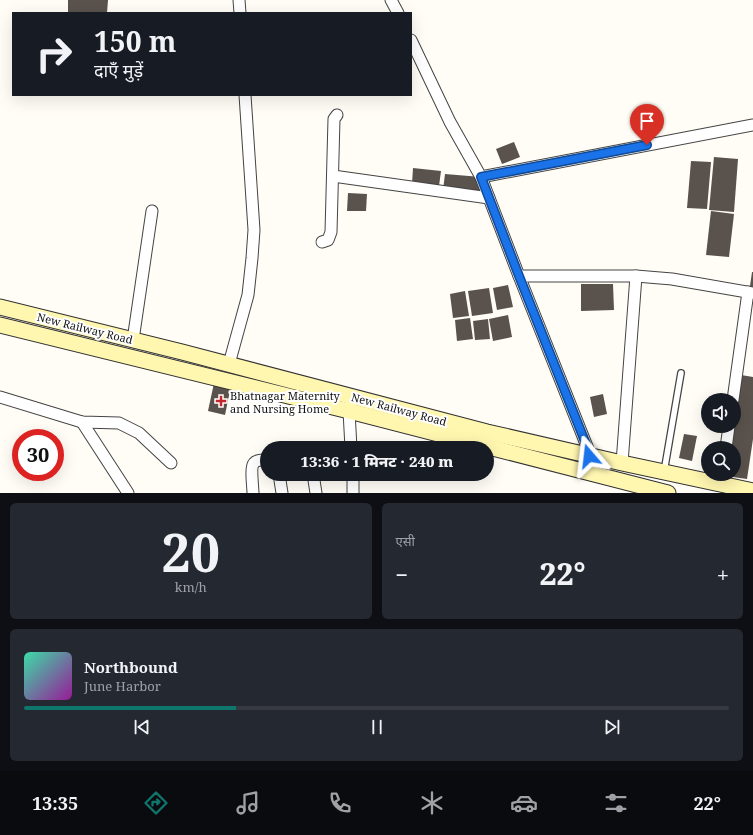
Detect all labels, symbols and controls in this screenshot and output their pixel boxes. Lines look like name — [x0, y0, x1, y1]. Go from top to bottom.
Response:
text: 150 m — [94, 22, 176, 60]
icon: right — [28, 28, 80, 80]
text: दाएँ मुड़ें — [94, 58, 143, 82]
pin — [630, 104, 664, 145]
icon: arrive — [636, 110, 658, 132]
street label: New Railway Road — [36, 309, 135, 347]
place label: Bhatnagar Maternity and Nursing Home — [230, 388, 341, 416]
street label: New Railway Road — [350, 389, 449, 429]
map controls — [701, 393, 741, 481]
button: sound — [701, 393, 741, 433]
marker: Bhatnagar Maternity and Nursing Home — [215, 395, 227, 407]
speed limit sign: 30 — [12, 429, 64, 481]
position arrow — [568, 435, 610, 477]
button: search — [701, 441, 741, 481]
text: 13:36 · 1 मिनट · 240 m — [301, 451, 453, 471]
text: 20 — [161, 516, 220, 587]
text: एसी — [396, 532, 415, 550]
text: 22° — [539, 553, 585, 594]
text: − — [396, 559, 408, 589]
text: + — [717, 559, 729, 589]
text: km/h — [175, 578, 207, 596]
text: Northbound — [84, 657, 178, 677]
text: June Harbor — [84, 677, 161, 695]
icon: previous — [131, 716, 153, 738]
icon: pause — [366, 716, 388, 738]
icon: next — [601, 716, 623, 738]
icon: directions — [142, 789, 170, 817]
icon: music — [234, 789, 262, 817]
icon: phone — [326, 789, 354, 817]
icon: climate — [418, 789, 446, 817]
icon: car — [510, 789, 538, 817]
icon: filters — [602, 789, 630, 817]
text: 13:35 — [32, 791, 78, 815]
text: 22° — [693, 791, 721, 815]

